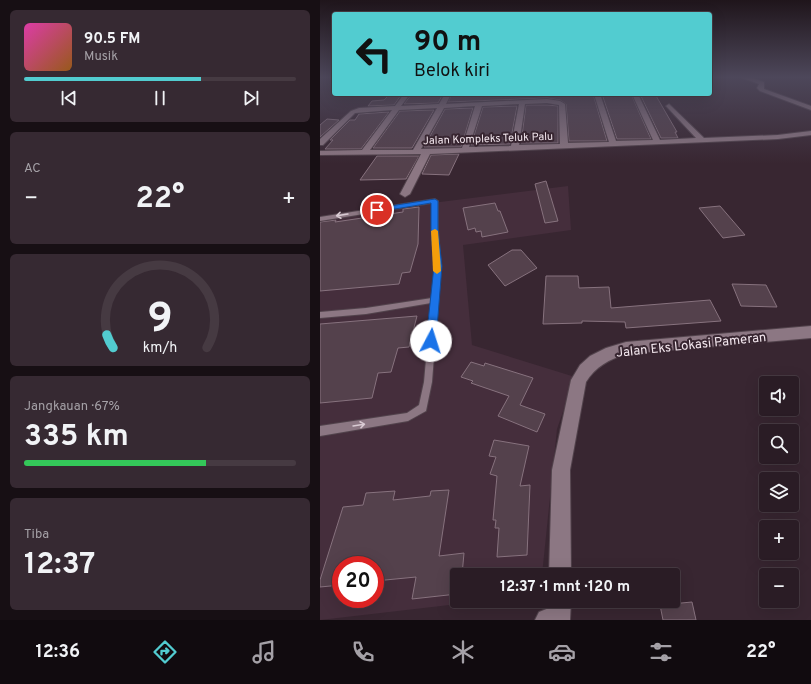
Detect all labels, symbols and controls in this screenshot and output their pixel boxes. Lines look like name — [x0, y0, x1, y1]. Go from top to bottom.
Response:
text: 90 m — [414, 25, 481, 61]
icon: left — [348, 28, 400, 80]
text: 90.5 FM — [84, 30, 140, 49]
text: Musik — [84, 49, 118, 65]
text: Belok kiri — [414, 60, 490, 83]
icon: previous — [58, 87, 80, 109]
icon: pause — [149, 87, 171, 109]
icon: next — [240, 87, 262, 109]
street label: Jalan Kompleks Teluk Palu — [423, 130, 553, 148]
text: AC — [24, 161, 41, 177]
text: 22° — [135, 181, 185, 218]
text: − — [24, 186, 38, 213]
text: + — [282, 186, 296, 213]
pin — [360, 193, 394, 227]
icon: arrive — [366, 199, 388, 221]
one-way arrow — [336, 211, 349, 219]
text: 9 — [147, 294, 173, 347]
position arrow — [410, 320, 452, 362]
street label: Jalan Eks Lokasi Pameran — [615, 330, 767, 362]
text: km/h — [143, 339, 177, 357]
map controls — [759, 376, 799, 608]
button: sound — [759, 376, 799, 416]
text: Jangkauan · 67% — [24, 399, 120, 415]
text: 335 km — [24, 419, 129, 456]
one-way arrow — [352, 421, 365, 429]
button: search — [759, 424, 799, 464]
button: layers — [759, 472, 799, 512]
button: + — [759, 520, 799, 560]
text: Tiba — [24, 527, 49, 543]
text: 12:37 — [24, 547, 95, 584]
speed limit sign: 20 — [332, 556, 384, 608]
button: − — [759, 568, 799, 608]
text: 12:37 · 1 mnt · 120 m — [500, 578, 630, 597]
icon: directions — [151, 638, 179, 666]
icon: music — [250, 638, 278, 666]
icon: phone — [349, 638, 377, 666]
icon: climate — [449, 638, 477, 666]
icon: car — [548, 638, 576, 666]
icon: filters — [647, 638, 675, 666]
text: 12:36 — [36, 641, 80, 664]
text: 22° — [746, 641, 775, 664]

